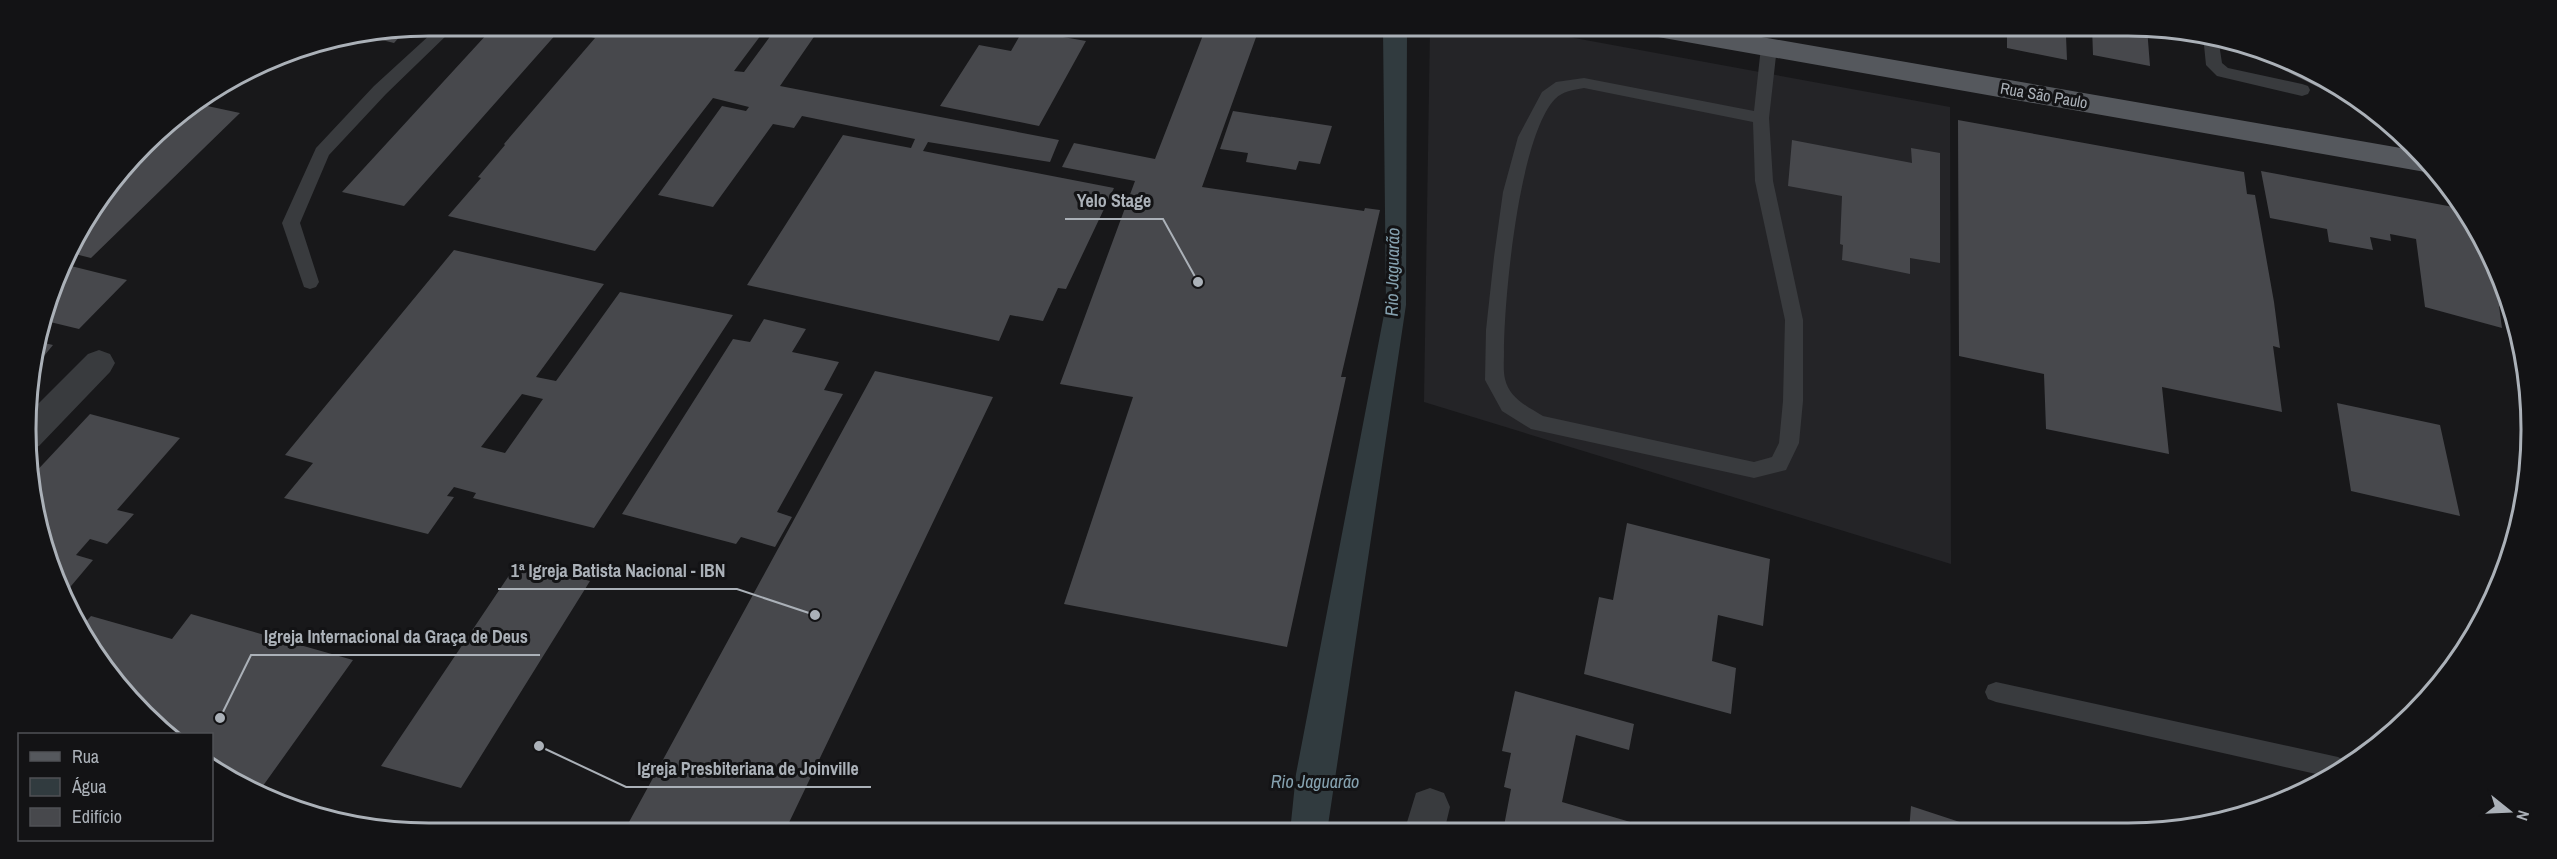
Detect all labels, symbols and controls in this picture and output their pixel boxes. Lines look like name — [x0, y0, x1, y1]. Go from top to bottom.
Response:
street label: Rua São Paulo — [1999, 77, 2089, 113]
callout: Yelo Stage — [1065, 183, 1163, 219]
text: Yelo Stage — [1077, 188, 1151, 213]
water label: Rio Jaguarão — [1379, 227, 1405, 317]
callout: 1ª Igreja Batista Nacional - IBN — [498, 553, 737, 589]
text: 1ª Igreja Batista Nacional - IBN — [511, 558, 725, 583]
callout: Igreja Internacional da Graça de Deus — [251, 619, 540, 655]
text: Igreja Internacional da Graça de Deus — [264, 624, 528, 649]
legend — [18, 733, 213, 841]
text: Rua — [72, 744, 99, 769]
callout: Igreja Presbiteriana de Joinville — [626, 751, 871, 787]
text: Igreja Presbiteriana de Joinville — [637, 756, 859, 781]
water label: Rio Jaguarão — [1271, 769, 1359, 794]
text: Água — [71, 774, 106, 799]
north arrow — [2479, 781, 2539, 841]
text: Edifício — [72, 804, 122, 829]
text: N — [2511, 808, 2535, 824]

